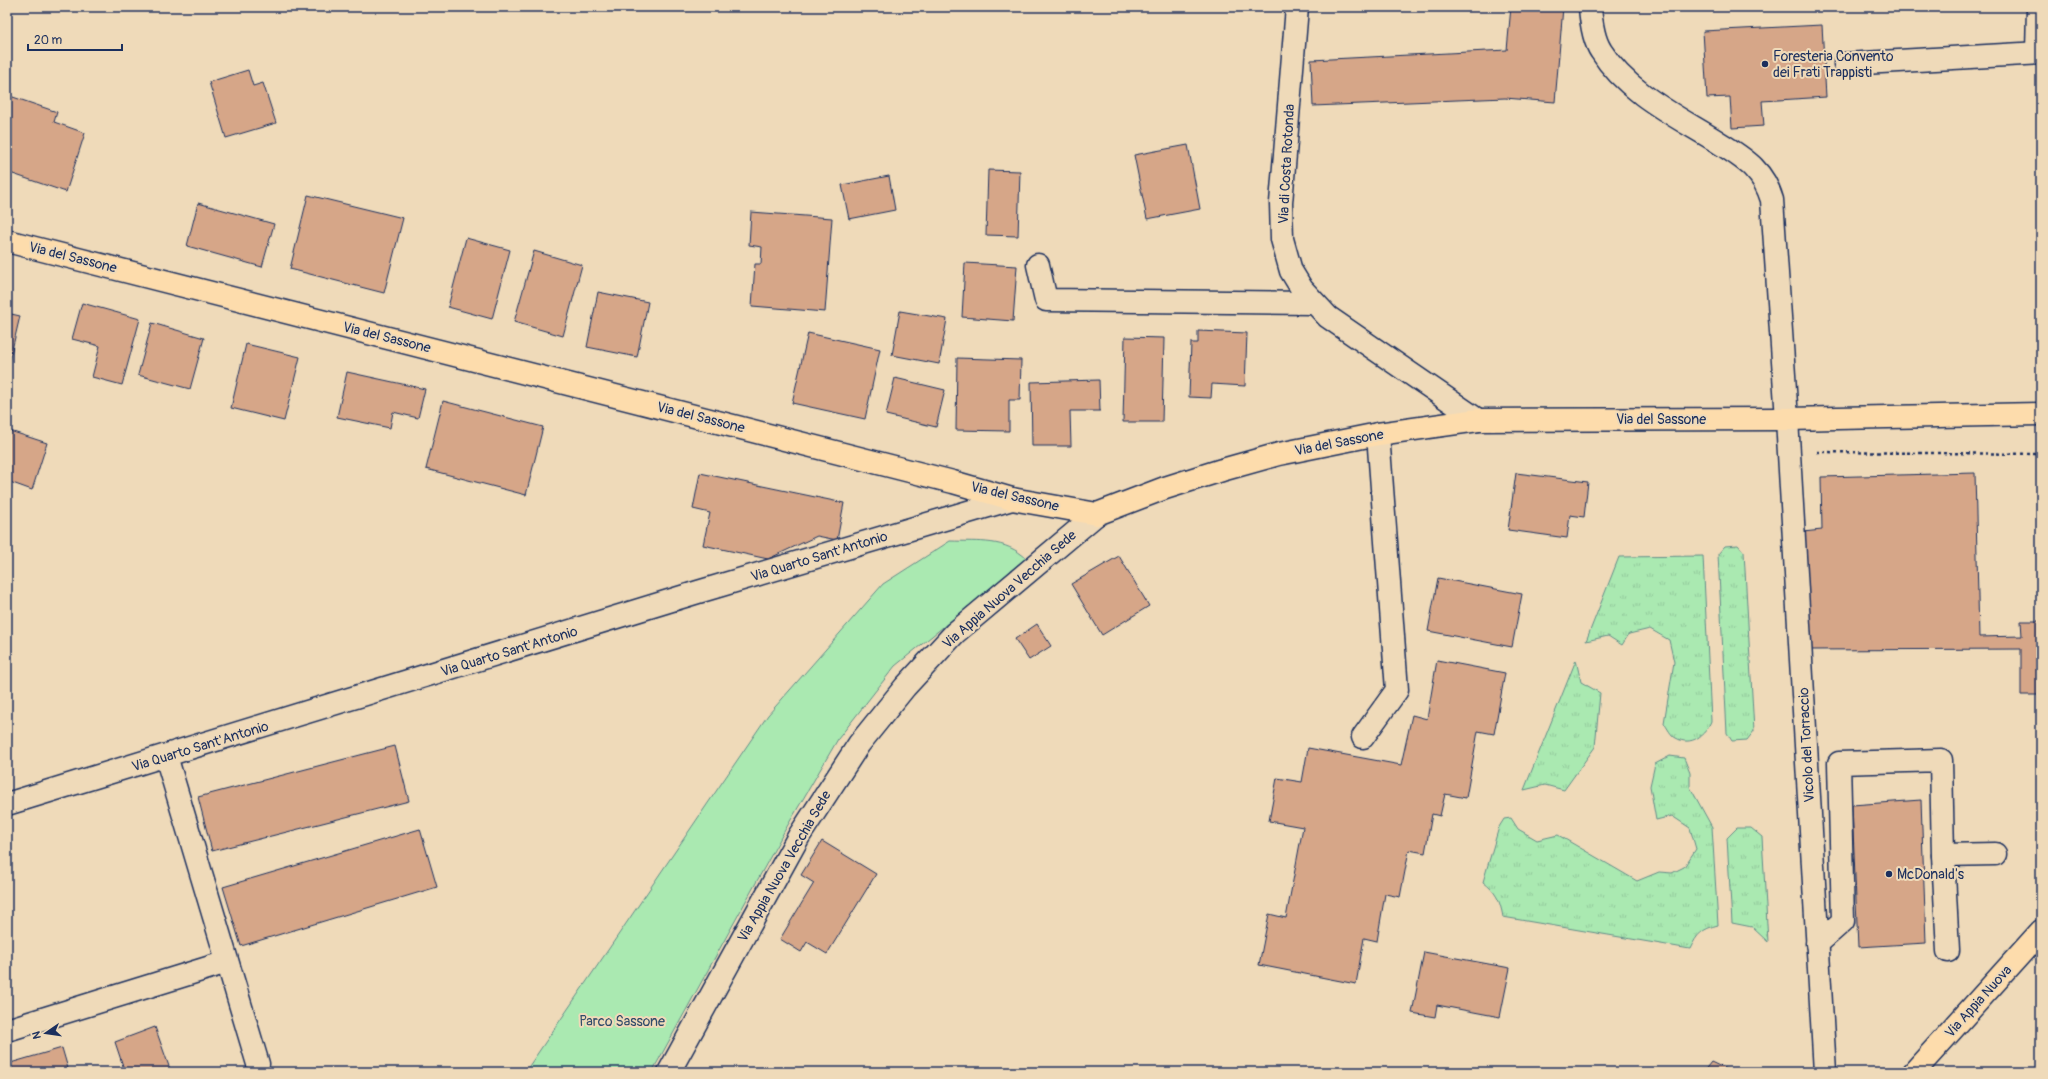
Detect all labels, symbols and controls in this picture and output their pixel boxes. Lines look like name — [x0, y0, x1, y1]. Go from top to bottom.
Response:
scale bar — [28, 26, 122, 52]
text: 20 m — [34, 33, 63, 48]
place label: Foresteria Convento dei Frati Trappisti — [1773, 48, 1894, 81]
marker: Foresteria Convento dei Frati Trappisti — [1760, 59, 1770, 69]
street label: Via di Costa Rotonda — [1275, 103, 1298, 225]
street label: Via del Sassone — [27, 238, 119, 277]
street label: Via del Sassone — [341, 318, 433, 357]
street label: Via del Sassone — [655, 398, 747, 437]
street label: Via del Sassone — [1616, 411, 1706, 428]
street label: Via del Sassone — [1293, 426, 1385, 459]
street label: Via del Sassone — [969, 478, 1061, 515]
street label: Via Quarto Sant'Antonio — [749, 527, 890, 585]
street label: Via Appia Nuova Vecchia Sede — [939, 527, 1080, 652]
street label: Via Quarto Sant'Antonio — [439, 622, 580, 680]
street label: Vicolo del Torraccio — [1795, 687, 1818, 803]
street label: Via Quarto Sant'Antonio — [130, 717, 271, 775]
street label: Via Appia Nuova Vecchia Sede — [734, 788, 835, 945]
place label: McDonald's — [1897, 866, 1965, 883]
marker: McDonald's — [1884, 869, 1894, 879]
street label: Via Appia Nuova — [1941, 962, 2015, 1041]
north arrow — [26, 1013, 66, 1053]
park label: Parco Sassone — [579, 1013, 665, 1030]
text: N — [29, 1030, 44, 1040]

